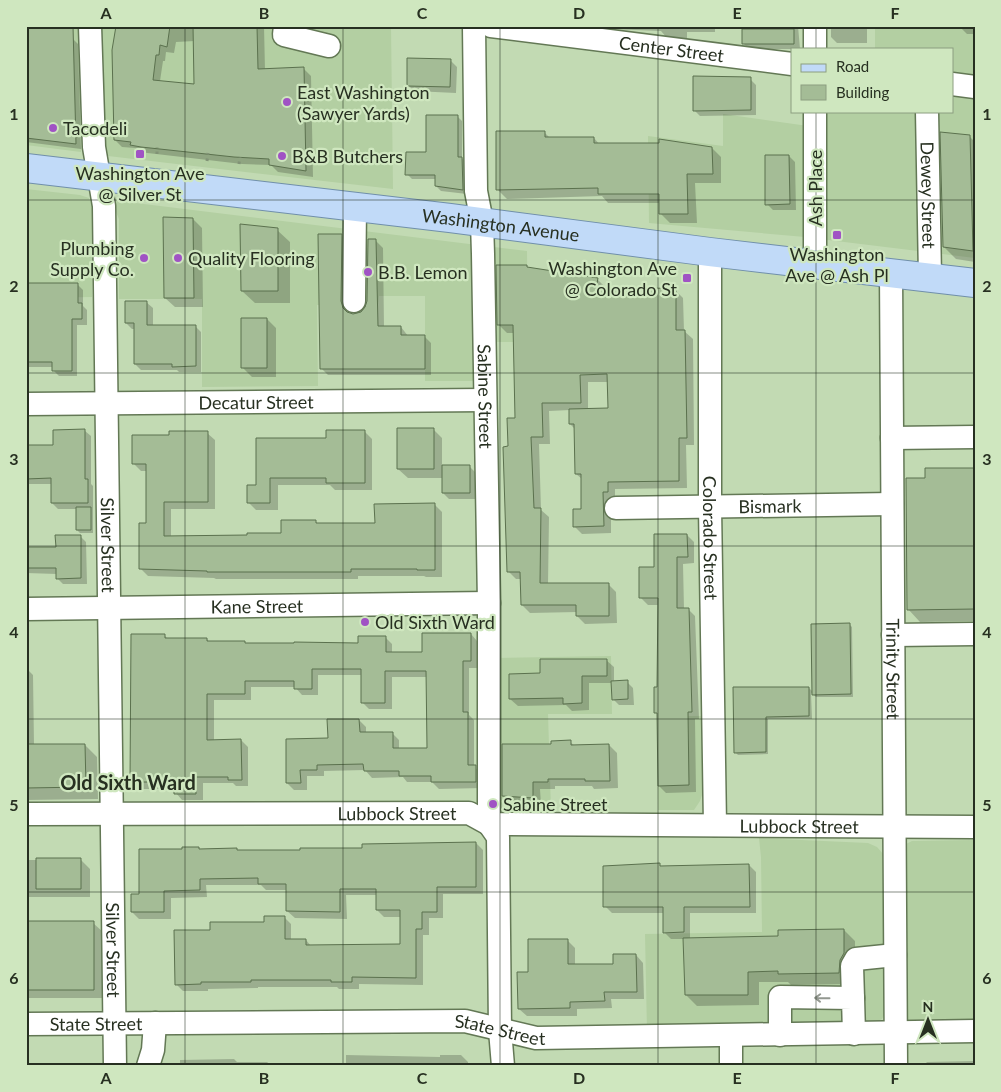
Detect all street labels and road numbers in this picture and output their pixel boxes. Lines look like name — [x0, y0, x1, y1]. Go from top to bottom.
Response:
street label: Center Street — [618, 31, 726, 66]
street label: Dewey Street — [917, 141, 940, 249]
street label: Ash Place — [804, 150, 826, 226]
street label: Washington Avenue — [421, 204, 581, 246]
street label: Sabine Street — [474, 344, 497, 449]
street label: Decatur Street — [198, 390, 314, 413]
street label: Colorado Street — [699, 476, 722, 601]
street label: Bismark — [738, 494, 803, 517]
street label: Silver Street — [97, 497, 120, 593]
street label: Kane Street — [211, 594, 304, 618]
street label: Trinity Street — [882, 618, 905, 720]
street label: Lubbock Street — [337, 802, 457, 824]
street label: Lubbock Street — [740, 815, 859, 837]
street label: Silver Street — [102, 902, 125, 998]
street label: State Street — [455, 1010, 546, 1049]
street label: State Street — [50, 1012, 143, 1035]

